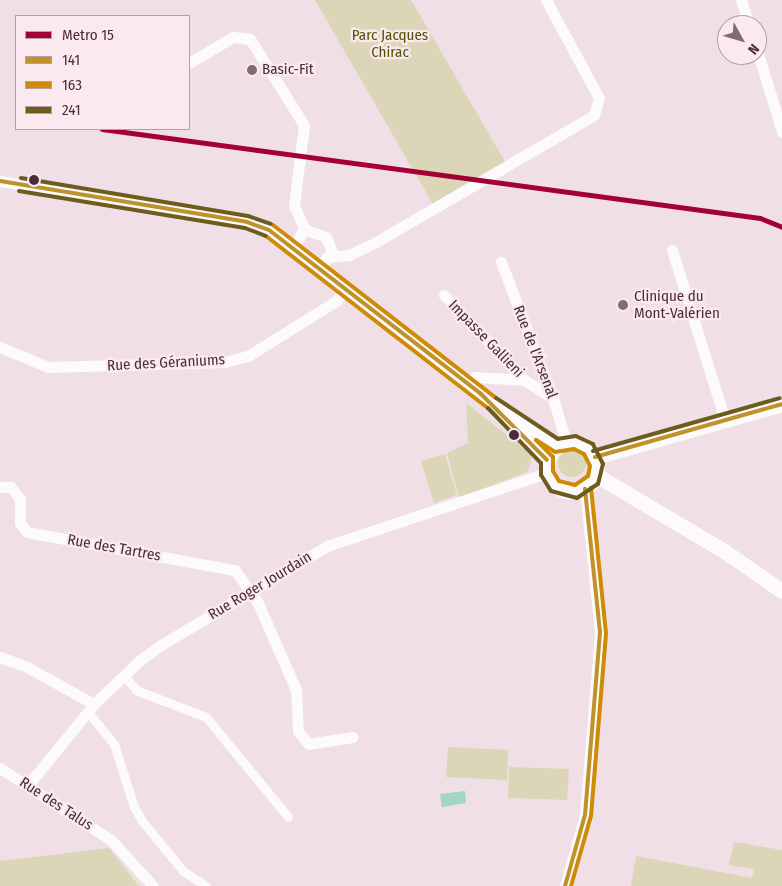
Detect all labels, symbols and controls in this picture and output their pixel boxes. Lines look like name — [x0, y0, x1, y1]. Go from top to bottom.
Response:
legend — [15, 15, 190, 130]
north arrow — [717, 15, 767, 65]
text: Metro 15 — [62, 26, 114, 44]
park label: Parc Jacques Chirac — [352, 26, 428, 61]
text: N — [744, 41, 763, 58]
text: 141 — [62, 51, 80, 69]
place label: Basic-Fit — [262, 61, 314, 79]
marker: Basic-Fit — [246, 64, 258, 76]
text: 163 — [62, 76, 82, 94]
text: 241 — [62, 101, 81, 119]
unlabelled marker — [29, 175, 39, 185]
place label: Clinique du Mont-Valérien — [634, 287, 720, 322]
street label: Impasse Gallieni — [445, 297, 527, 381]
marker: Clinique du Mont-Valérien — [616, 298, 630, 312]
street label: Rue de l'Arsenal — [509, 303, 561, 401]
street label: Rue des Géraniums — [107, 351, 225, 375]
unlabelled marker — [509, 430, 519, 440]
street label: Rue des Tartres — [66, 531, 162, 565]
street label: Rue Roger Jourdain — [205, 548, 315, 624]
street label: Rue des Talus — [16, 774, 96, 834]

